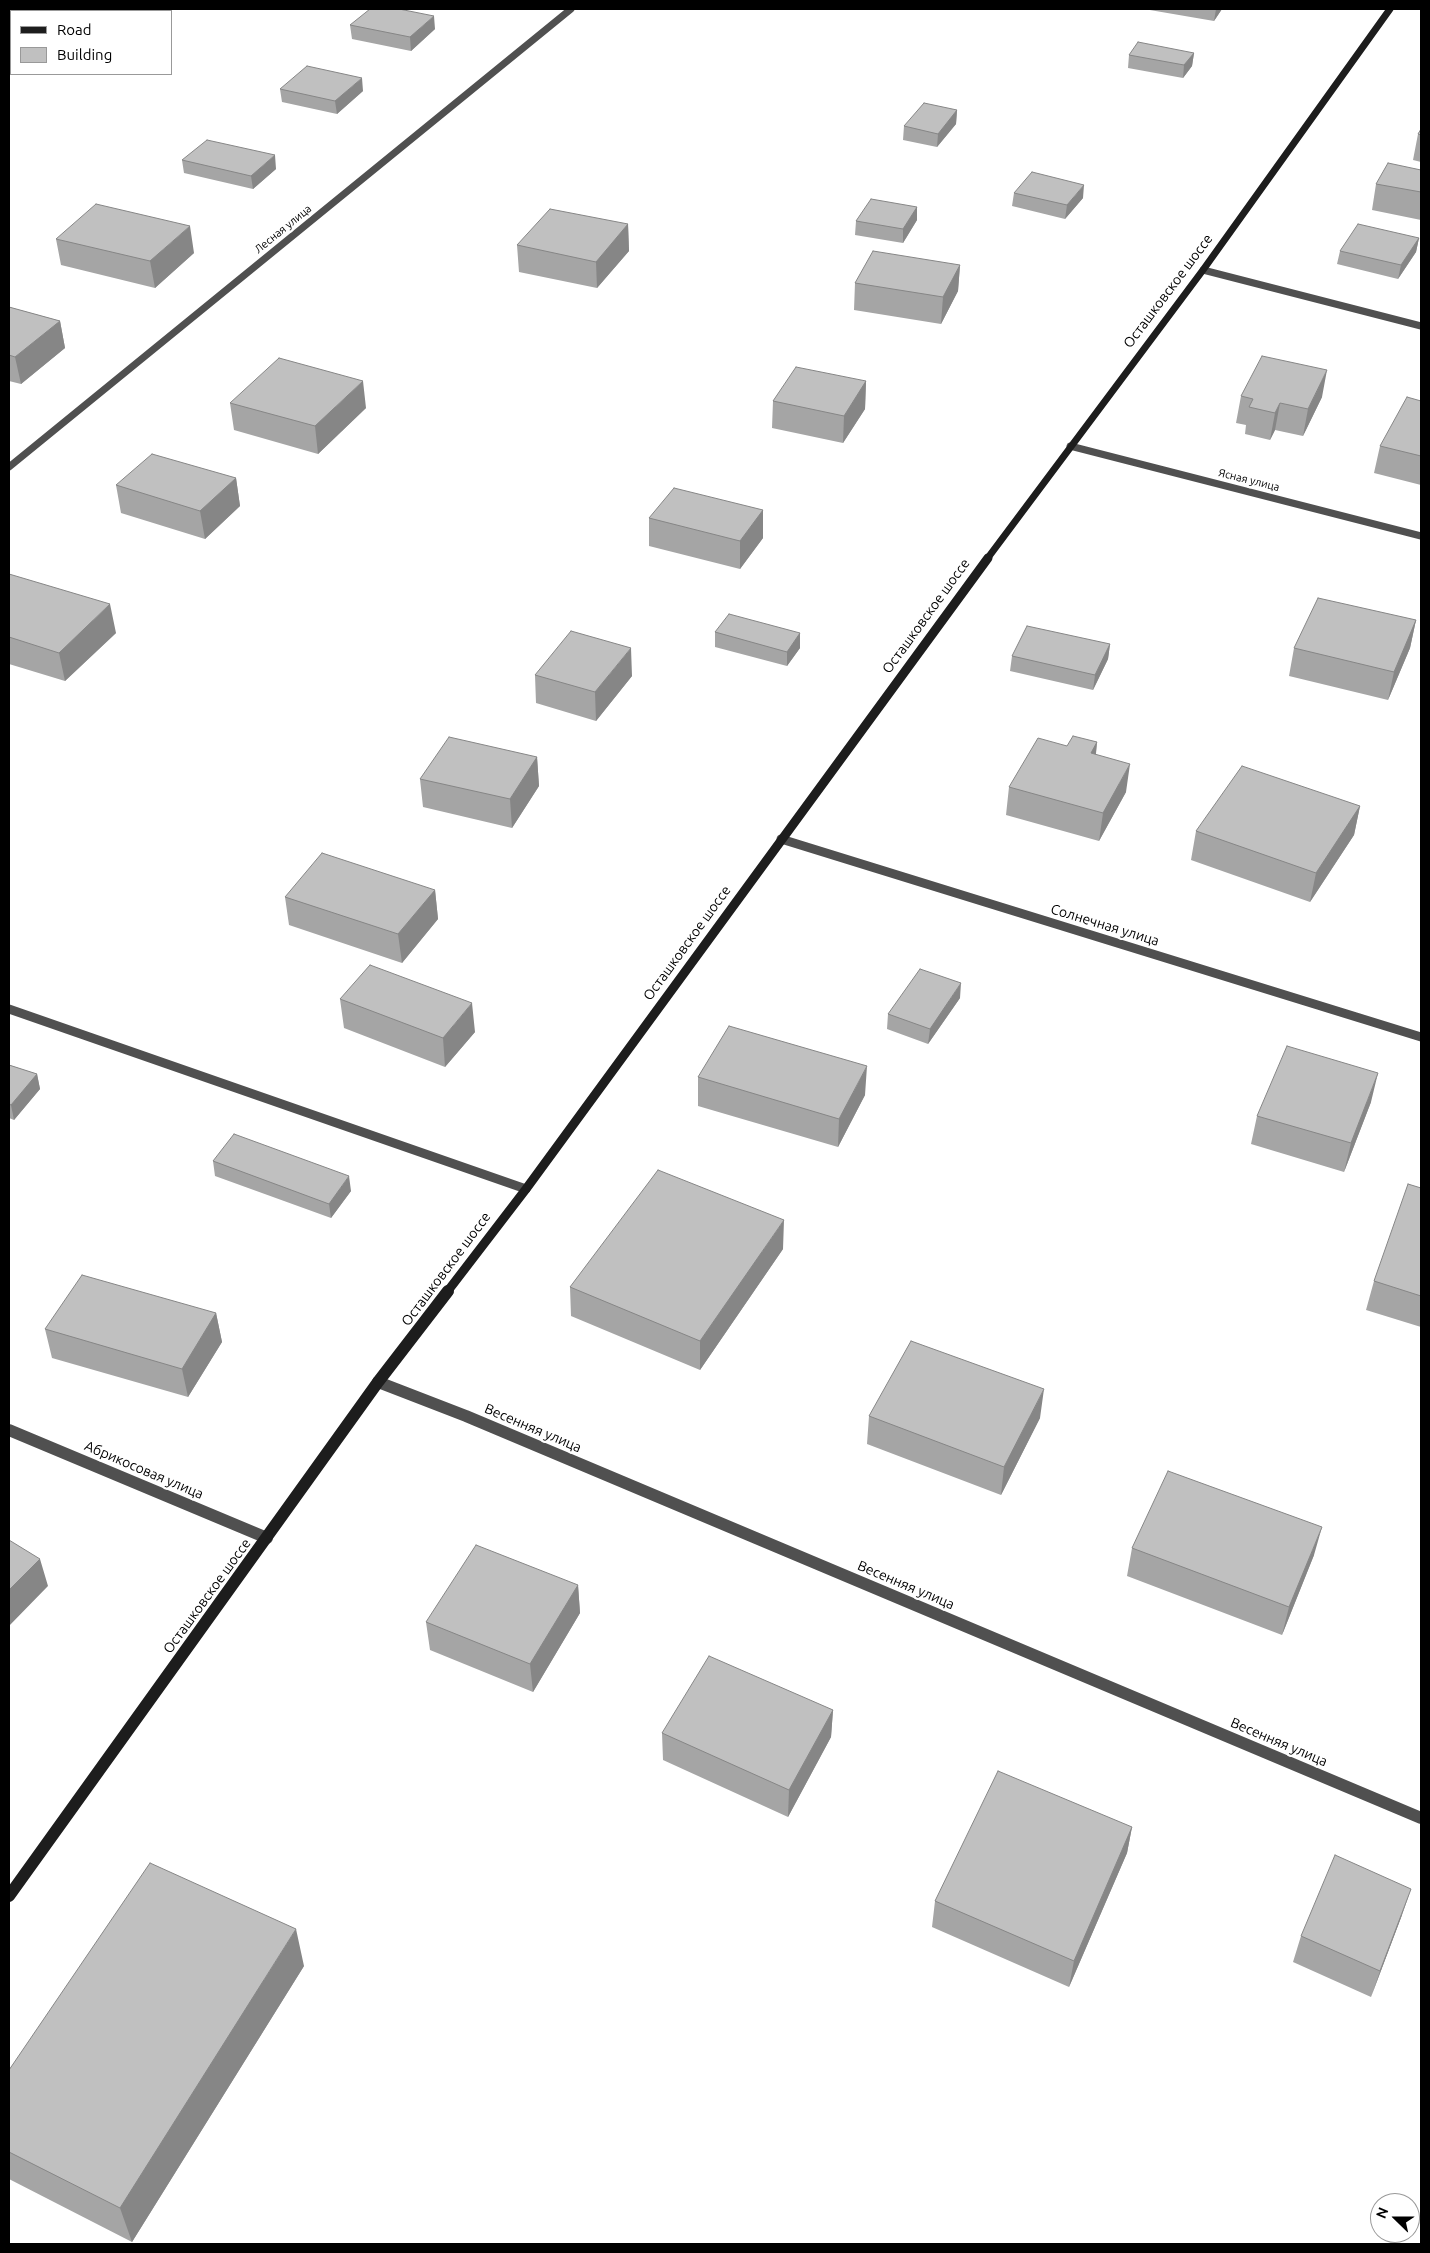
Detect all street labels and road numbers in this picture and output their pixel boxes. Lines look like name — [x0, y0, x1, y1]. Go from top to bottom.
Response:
street label: Лесная улица — [252, 202, 314, 256]
street label: Осташковское шоссе — [1120, 231, 1216, 351]
street label: Ясная улица — [1217, 466, 1281, 494]
street label: Осташковское шоссе — [879, 555, 973, 677]
street label: Осташковское шоссе — [640, 882, 734, 1004]
street label: Солнечная улица — [1049, 901, 1161, 949]
street label: Осташковское шоссе — [398, 1209, 494, 1329]
street label: Весенняя улица — [482, 1400, 584, 1456]
street label: Абрикосовая улица — [82, 1437, 206, 1503]
street label: Осташковское шоссе — [160, 1535, 254, 1657]
street label: Весенняя улица — [855, 1557, 957, 1613]
street label: Весенняя улица — [1228, 1714, 1330, 1770]

